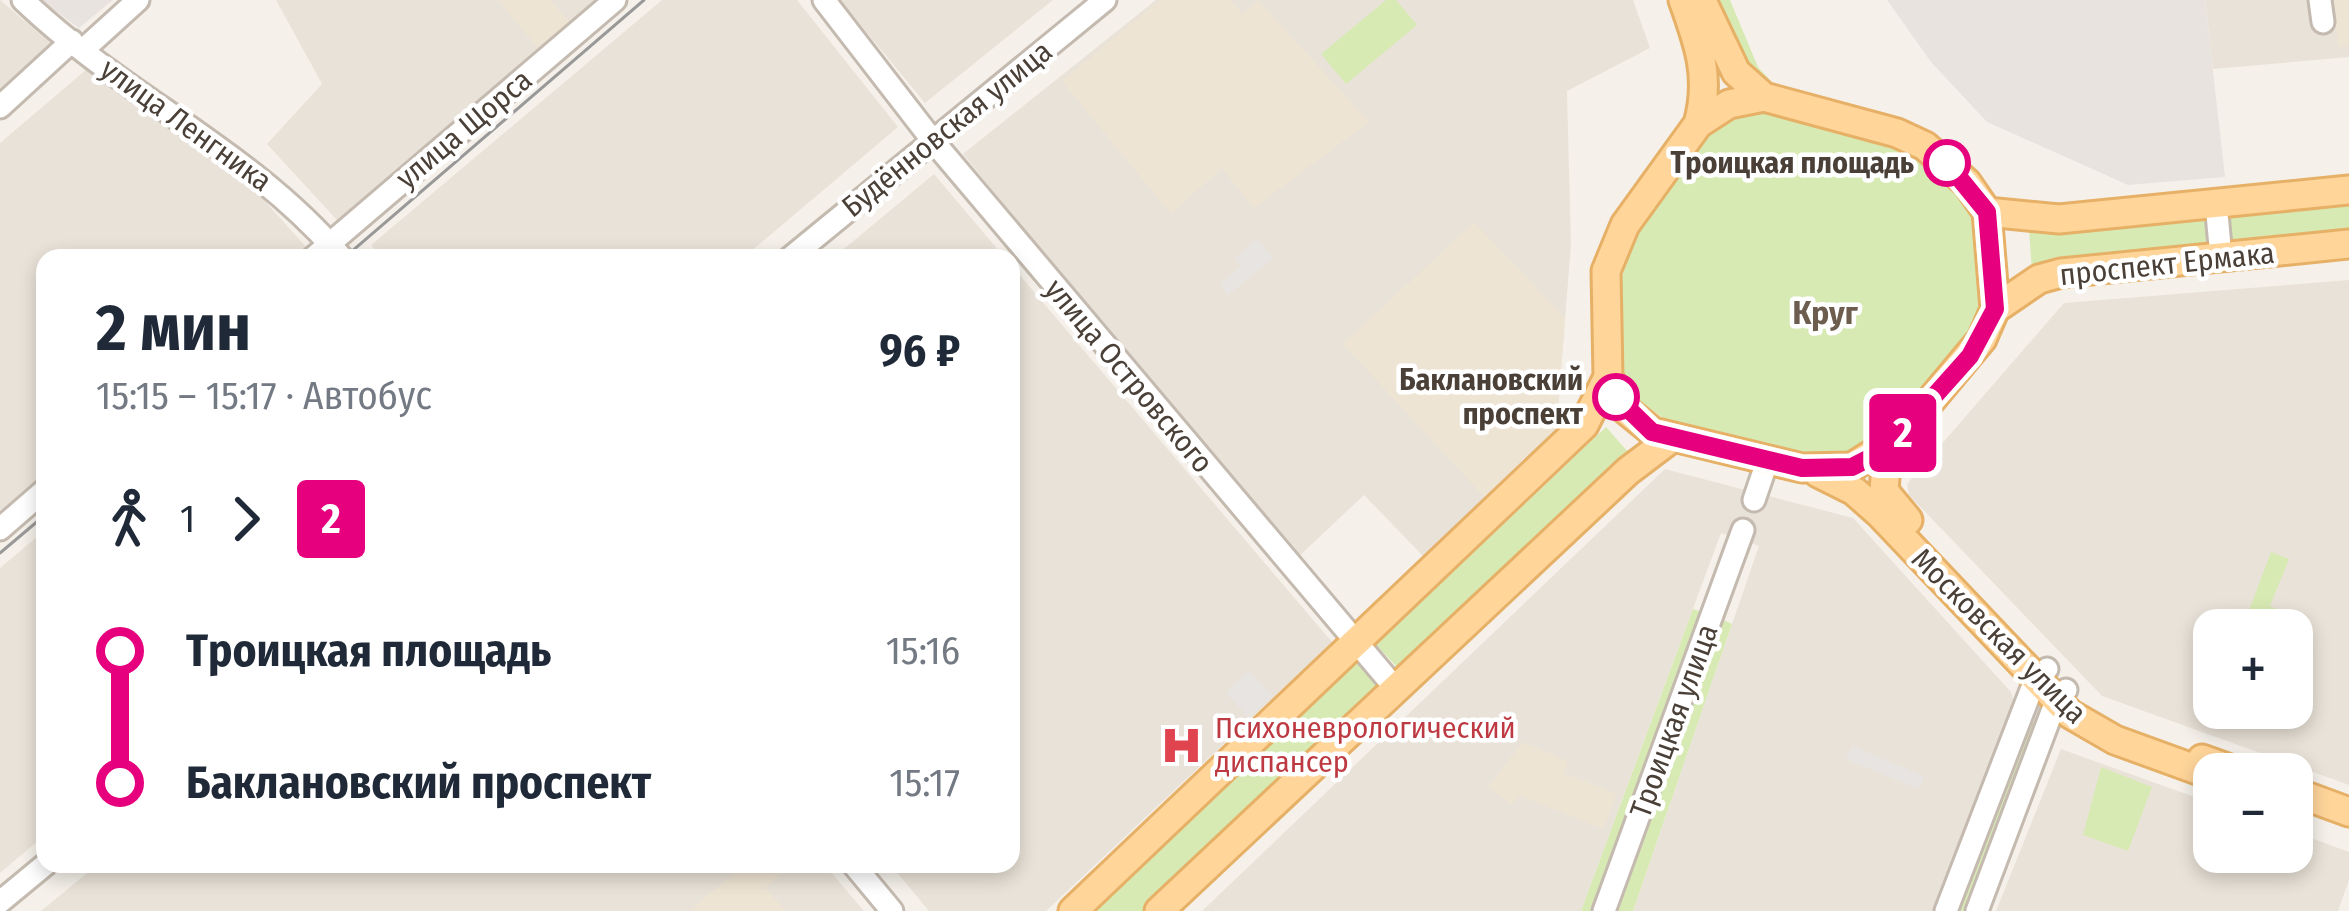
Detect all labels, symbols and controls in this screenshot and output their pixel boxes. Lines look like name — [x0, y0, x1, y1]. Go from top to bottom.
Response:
street label: Будённовская улица — [835, 33, 1059, 225]
street label: улица Ленгника — [93, 51, 279, 199]
street label: улица Щорса — [389, 62, 539, 196]
marker: Троицкая площадь — [1925, 141, 1969, 185]
place label: Троицкая площадь — [1670, 145, 1914, 181]
street label: проспект Ермака — [2058, 235, 2276, 293]
street label: улица Островского — [1037, 272, 1221, 480]
text: 2 мин — [96, 288, 251, 367]
district label: Круг — [1792, 293, 1859, 333]
text: 96 ₽ — [879, 324, 960, 378]
place label: Баклановский проспект — [1399, 362, 1584, 432]
text: 15:15 – 15:17 · Автобус — [96, 373, 432, 419]
marker: Баклановский проспект — [1594, 375, 1638, 419]
line badge: 2 — [1864, 394, 1942, 472]
text: 2 — [1893, 408, 1913, 458]
icon: walk — [96, 486, 162, 552]
icon: forward — [213, 486, 279, 552]
text: 2 — [321, 494, 341, 544]
text: 1 — [180, 496, 195, 542]
street label: Московская улица — [1904, 541, 2094, 731]
map controls — [2193, 609, 2313, 873]
button: + — [2193, 609, 2313, 729]
street label: Троицкая улица — [1622, 619, 1726, 823]
text: Троицкая площадь — [186, 624, 551, 678]
text: 15:16 — [886, 628, 960, 674]
place label: Психоневрологический диспансер — [1215, 710, 1516, 780]
hospital icon: Психоневрологический диспансер — [1158, 722, 1204, 768]
button: − — [2193, 753, 2313, 873]
text: Баклановский проспект — [186, 756, 651, 810]
text: 15:17 — [889, 760, 960, 806]

